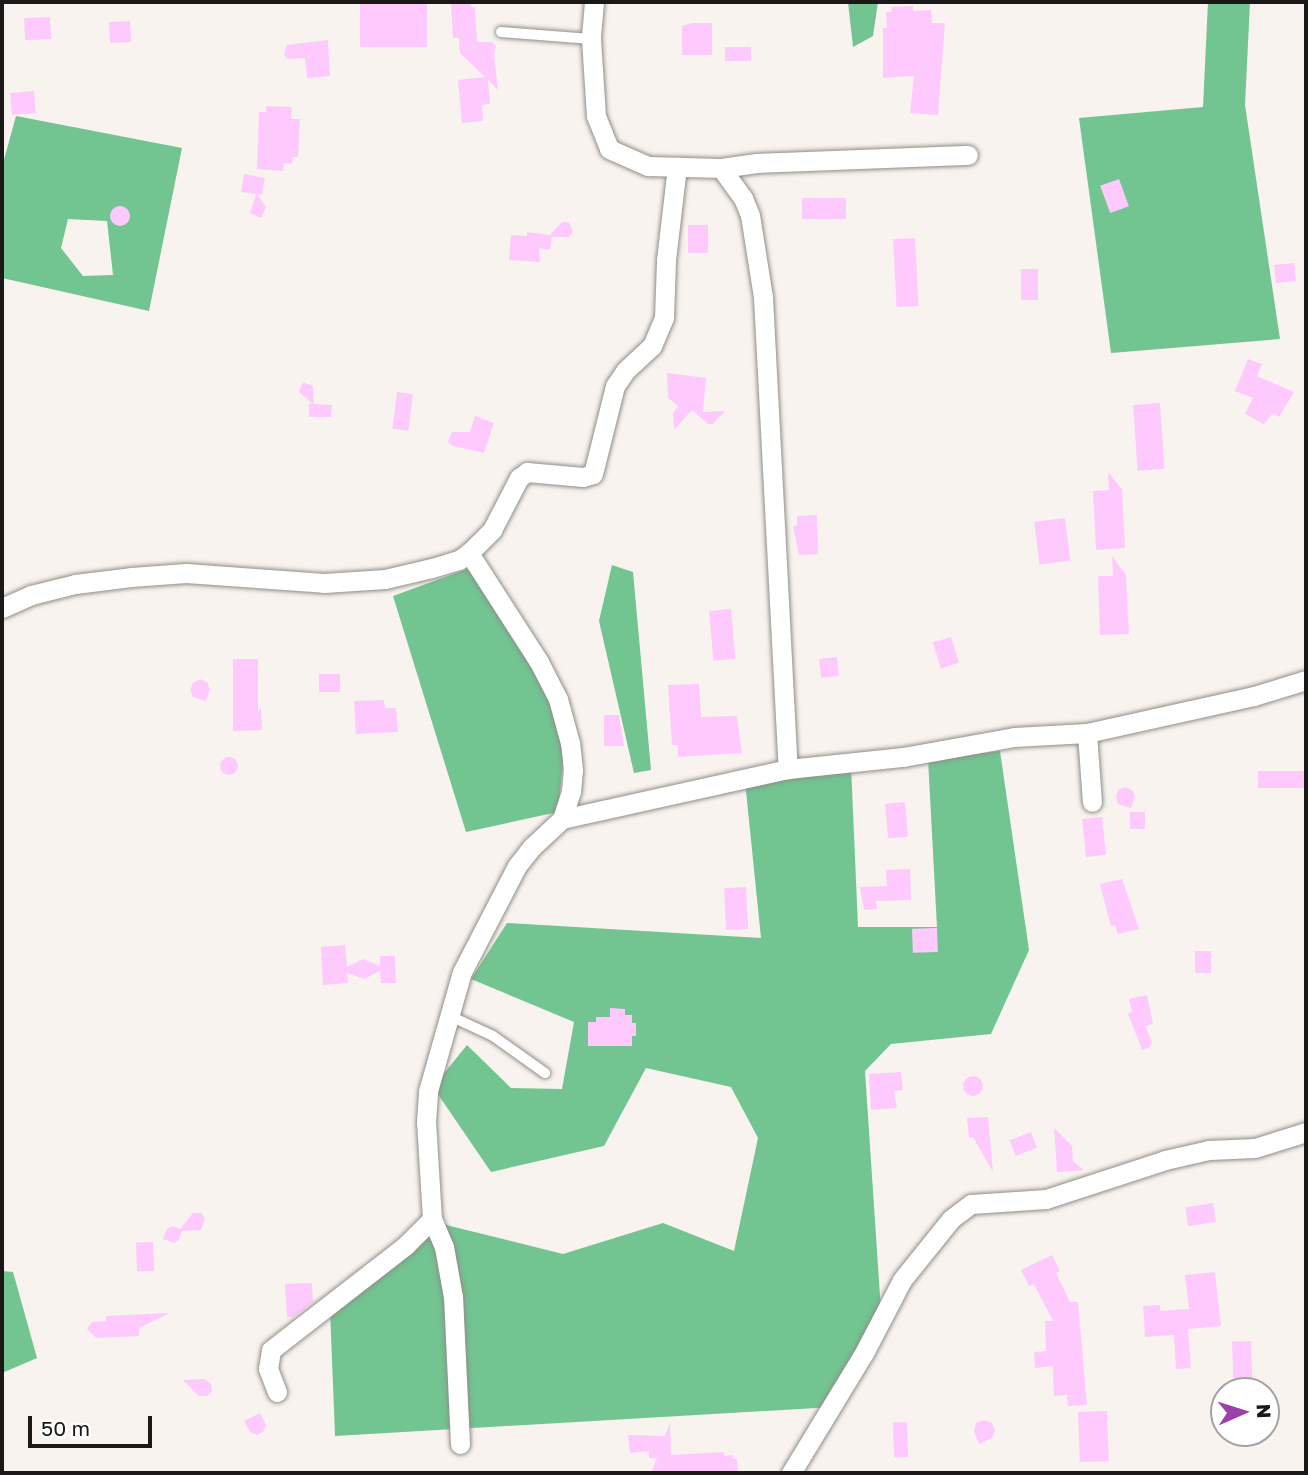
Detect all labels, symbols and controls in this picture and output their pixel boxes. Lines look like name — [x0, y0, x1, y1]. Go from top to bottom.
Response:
north arrow — [1210, 1377, 1280, 1447]
scale bar — [32, 1402, 156, 1446]
text: N — [1253, 1403, 1276, 1419]
text: 50 m — [41, 1415, 90, 1441]

